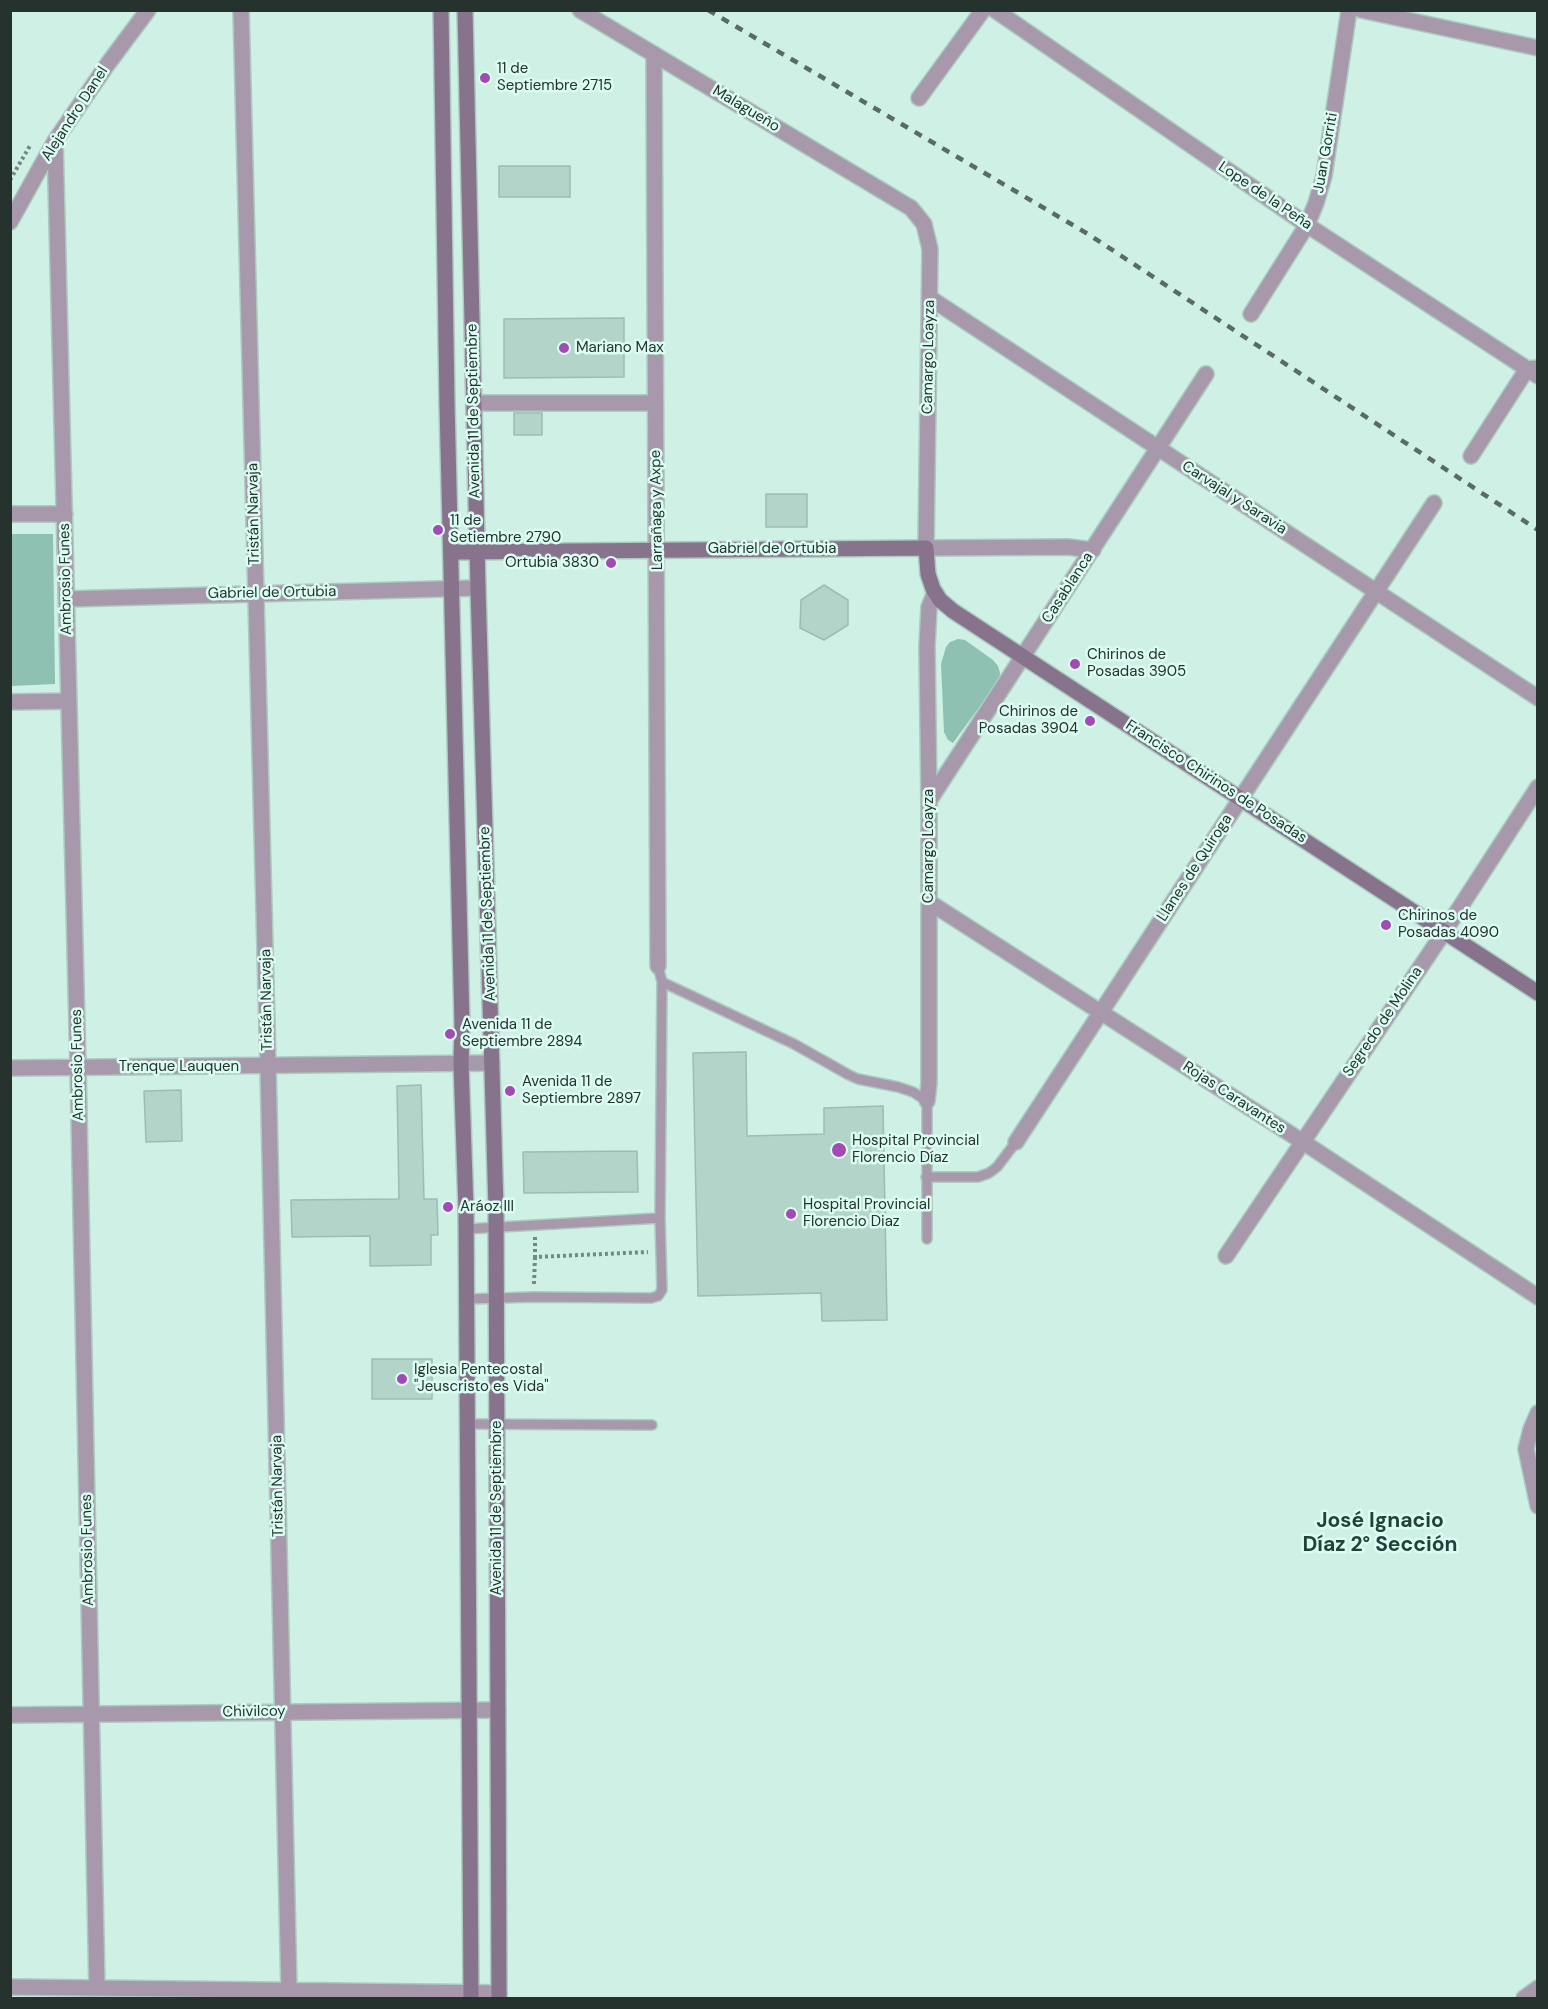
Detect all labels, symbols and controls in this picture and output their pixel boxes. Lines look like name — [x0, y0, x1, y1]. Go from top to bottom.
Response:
place label: 11 de Septiembre 2715 — [497, 60, 612, 95]
street label: Alejandro Danel — [38, 63, 112, 165]
marker: 11 de Septiembre 2715 — [478, 71, 492, 85]
street label: Malagueño — [709, 82, 783, 136]
street label: Juan Gorriti — [1310, 111, 1342, 195]
street label: Lope de la Peña — [1215, 158, 1315, 234]
street label: Camargo Loayza — [919, 300, 939, 414]
street label: Avenida 11 de Septiembre — [463, 323, 485, 499]
place label: Mariano Max — [576, 339, 664, 357]
marker: Mariano Max — [557, 341, 571, 355]
street label: Larrañaga y Axpe — [647, 450, 667, 570]
street label: Carvajal y Saravia — [1178, 457, 1290, 539]
street label: Tristán Narvaja — [244, 463, 264, 565]
place label: 11 de Setiembre 2790 — [450, 512, 561, 547]
street label: Ambrosio Funes — [56, 523, 76, 635]
marker: 11 de Setiembre 2790 — [431, 523, 445, 537]
street label: Gabriel de Ortubia — [708, 540, 836, 558]
street label: Casablanca — [1038, 549, 1098, 627]
place label: Ortubia 3830 — [505, 554, 599, 572]
marker: Ortubia 3830 — [604, 556, 618, 570]
street label: Gabriel de Ortubia — [208, 583, 336, 603]
place label: Chirinos de Posadas 3905 — [1087, 646, 1186, 681]
marker: Chirinos de Posadas 3905 — [1068, 657, 1082, 671]
place label: Chirinos de Posadas 3904 — [979, 703, 1078, 738]
marker: Chirinos de Posadas 3904 — [1083, 714, 1097, 728]
street label: Francisco Chirinos de Posadas — [1122, 717, 1310, 847]
street label: Camargo Loayza — [920, 789, 938, 903]
street label: Llanes de Quiroga — [1154, 811, 1236, 925]
street label: Avenida 11 de Septiembre — [476, 826, 500, 1002]
place label: Chirinos de Posadas 4090 — [1398, 907, 1499, 942]
marker: Chirinos de Posadas 4090 — [1379, 918, 1393, 932]
street label: Tristán Narvaja — [257, 949, 277, 1051]
street label: Segredo de Molina — [1340, 964, 1426, 1080]
street label: Ambrosio Funes — [68, 1009, 88, 1121]
place label: Avenida 11 de Septiembre 2894 — [462, 1016, 582, 1051]
marker: Avenida 11 de Septiembre 2894 — [443, 1027, 457, 1041]
street label: Trenque Lauquen — [119, 1058, 239, 1076]
street label: Rojas Caravantes — [1179, 1058, 1289, 1138]
place label: Avenida 11 de Septiembre 2897 — [522, 1073, 641, 1108]
marker: Avenida 11 de Septiembre 2897 — [503, 1084, 517, 1098]
place label: Hospital Provincial Florencio Díaz — [852, 1132, 979, 1167]
marker: Hospital Provincial Florencio Díaz — [830, 1141, 848, 1159]
place label: Hospital Provincial Florencio Diaz — [803, 1196, 930, 1231]
place label: Aráoz III — [460, 1198, 514, 1216]
marker: Aráoz III — [441, 1200, 455, 1214]
marker: Hospital Provincial Florencio Diaz — [784, 1207, 798, 1221]
place label: Iglesia Pentecostal "Jeuscristo es Vida" — [414, 1361, 549, 1396]
marker: Iglesia Pentecostal "Jeuscristo es Vida" — [395, 1372, 409, 1386]
street label: Avenida 11 de Septiembre — [488, 1420, 506, 1596]
street label: Tristán Narvaja — [268, 1435, 288, 1537]
street label: Ambrosio Funes — [78, 1494, 98, 1606]
district label: José Ignacio Díaz 2° Sección — [1302, 1508, 1458, 1558]
street label: Chivilcoy — [222, 1702, 286, 1722]

